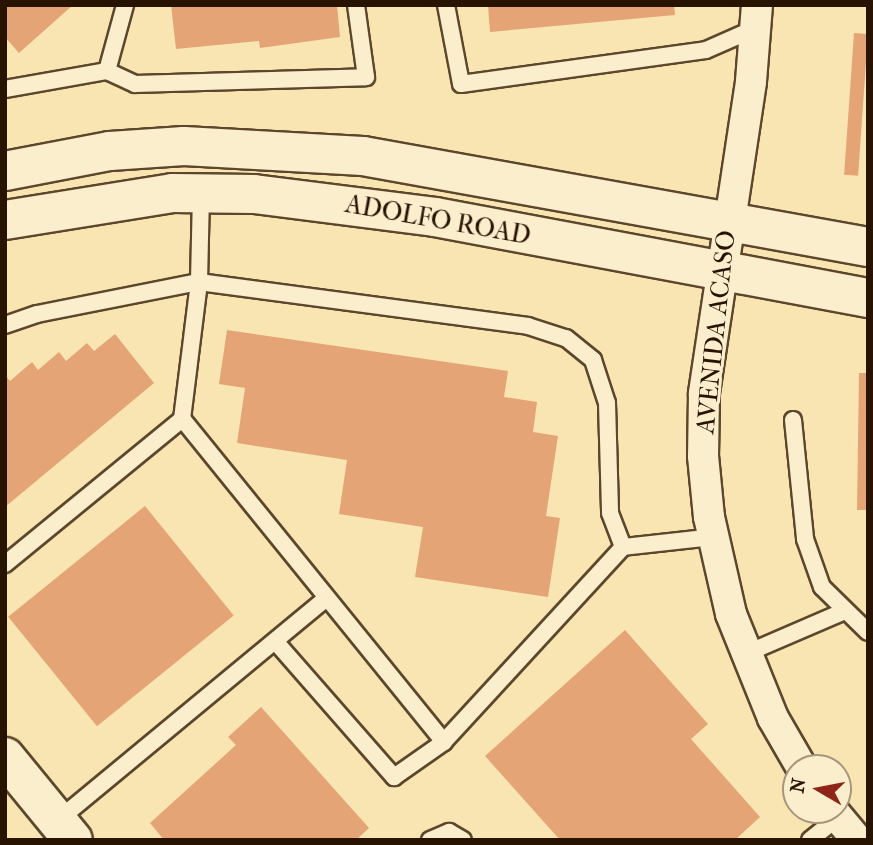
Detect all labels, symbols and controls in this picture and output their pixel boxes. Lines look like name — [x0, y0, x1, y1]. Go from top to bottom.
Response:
street label: ADOLFO ROAD — [343, 188, 533, 252]
street label: AVENIDA ACASO — [690, 229, 742, 435]
north arrow — [782, 754, 852, 824]
text: N — [786, 777, 810, 795]

